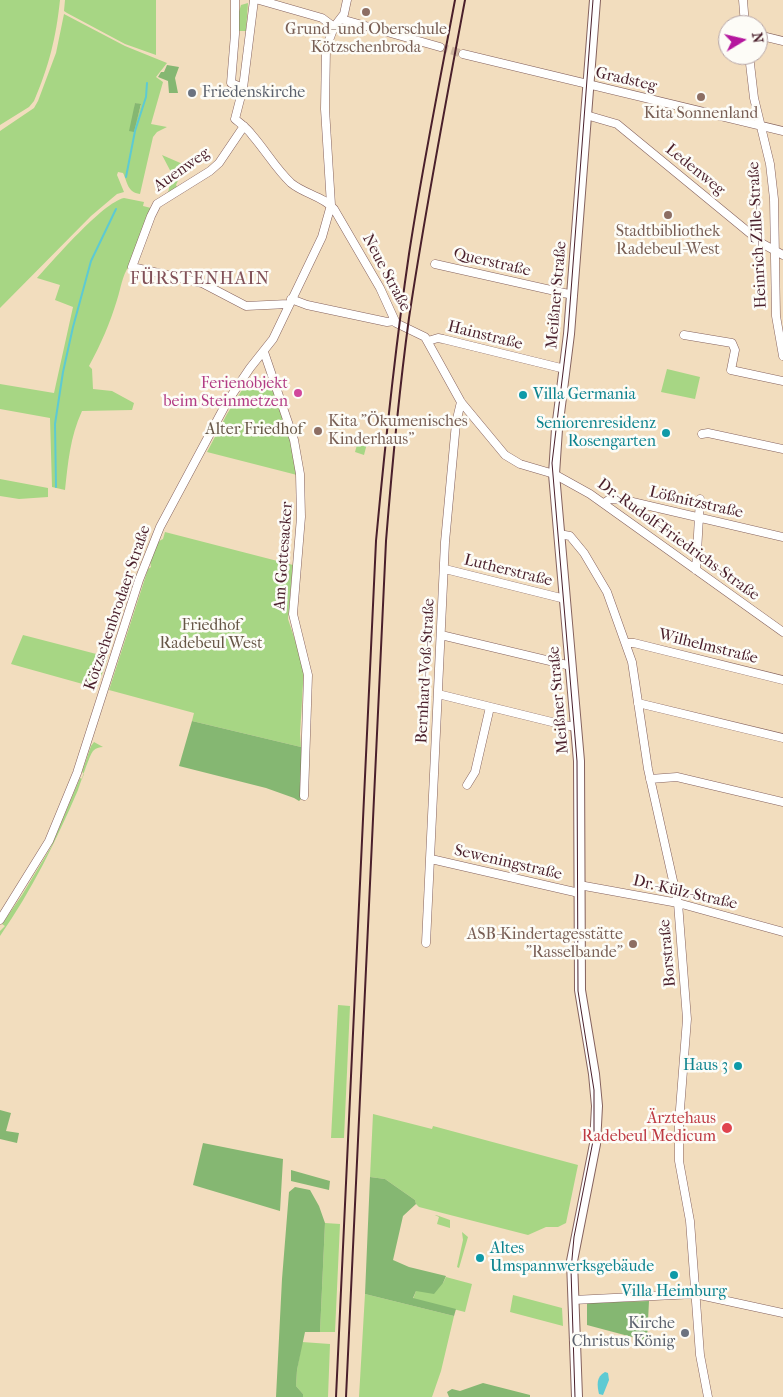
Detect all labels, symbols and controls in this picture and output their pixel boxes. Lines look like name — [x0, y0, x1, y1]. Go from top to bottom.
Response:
marker: Grund- und Oberschule Kötzschenbroda — [360, 6, 372, 18]
north arrow — [718, 15, 768, 65]
place label: Grund- und Oberschule Kötzschenbroda — [285, 20, 447, 58]
text: N — [748, 31, 767, 44]
street label: Gradsteg — [593, 64, 659, 96]
place label: Friedenskirche — [202, 83, 305, 103]
marker: Friedenskirche — [186, 87, 198, 99]
marker: Kita Sonnenland — [695, 91, 707, 103]
place label: Kita Sonnenland — [644, 104, 758, 124]
street label: Ledenweg — [661, 140, 729, 200]
street label: Auenweg — [150, 144, 214, 196]
street label: Heinrich-Zille-Straße — [745, 161, 771, 309]
marker: Stadtbibliothek Radebeul-West — [662, 209, 674, 221]
place label: Stadtbibliothek Radebeul-West — [616, 222, 720, 260]
street label: Neue Straße — [358, 231, 414, 315]
street label: Meißner Straße — [543, 240, 571, 350]
street label: Querstraße — [452, 245, 532, 281]
district label: FÜRSTENHAIN — [128, 269, 272, 291]
street label: Hainstraße — [446, 317, 524, 355]
place label: Ferienobjekt beim Steinmetzen — [163, 374, 288, 412]
place label: Villa Germania — [533, 385, 636, 405]
marker: Ferienobjekt beim Steinmetzen — [292, 387, 304, 399]
marker: Villa Germania — [517, 389, 529, 401]
place label: Kita "Ökumenisches Kinderhaus" — [328, 412, 468, 450]
place label: Seniorenresidenz Rosengarten — [536, 414, 656, 452]
park label: Alter Friedhof — [205, 420, 303, 440]
marker: Kita "Ökumenisches Kinderhaus" — [312, 425, 324, 437]
marker: Seniorenresidenz Rosengarten — [660, 427, 672, 439]
street label: Dr.-Rudolf-Friedrichs-Straße — [593, 475, 763, 605]
street label: Lößnitzstraße — [647, 483, 745, 523]
street label: Am Gottesacker — [271, 501, 297, 611]
street label: Kötzschenbrodaer Straße — [81, 523, 155, 693]
street label: Lutherstraße — [462, 551, 554, 591]
street label: Bernhard-Voß-Straße — [413, 598, 439, 744]
park label: Friedhof Radebeul West — [159, 616, 263, 654]
street label: Wilhelmstraße — [656, 625, 760, 669]
street label: Meißner Straße — [545, 645, 573, 755]
street label: Seweningstraße — [452, 841, 564, 885]
street label: Dr.-Külz-Straße — [631, 872, 739, 914]
street label: Borstraße — [655, 918, 681, 988]
place label: ASB-Kindertagesstätte "Rasselbande" — [467, 925, 623, 963]
marker: ASB-Kindertagesstätte "Rasselbande" — [627, 938, 639, 950]
place label: Haus 3 — [683, 1056, 728, 1076]
marker: Haus 3 — [732, 1060, 744, 1072]
place label: Ärztehaus Radebeul Medicum — [582, 1109, 716, 1147]
marker: Ärztehaus Radebeul Medicum — [720, 1121, 734, 1135]
place label: Altes Umspannwerksgebäude — [490, 1239, 654, 1277]
marker: Altes Umspannwerksgebäude — [474, 1252, 486, 1264]
marker: Villa Heimburg — [668, 1269, 680, 1281]
place label: Villa Heimburg — [621, 1282, 727, 1302]
place label: Kirche Christus König — [572, 1314, 675, 1352]
marker: Kirche Christus König — [679, 1327, 691, 1339]

